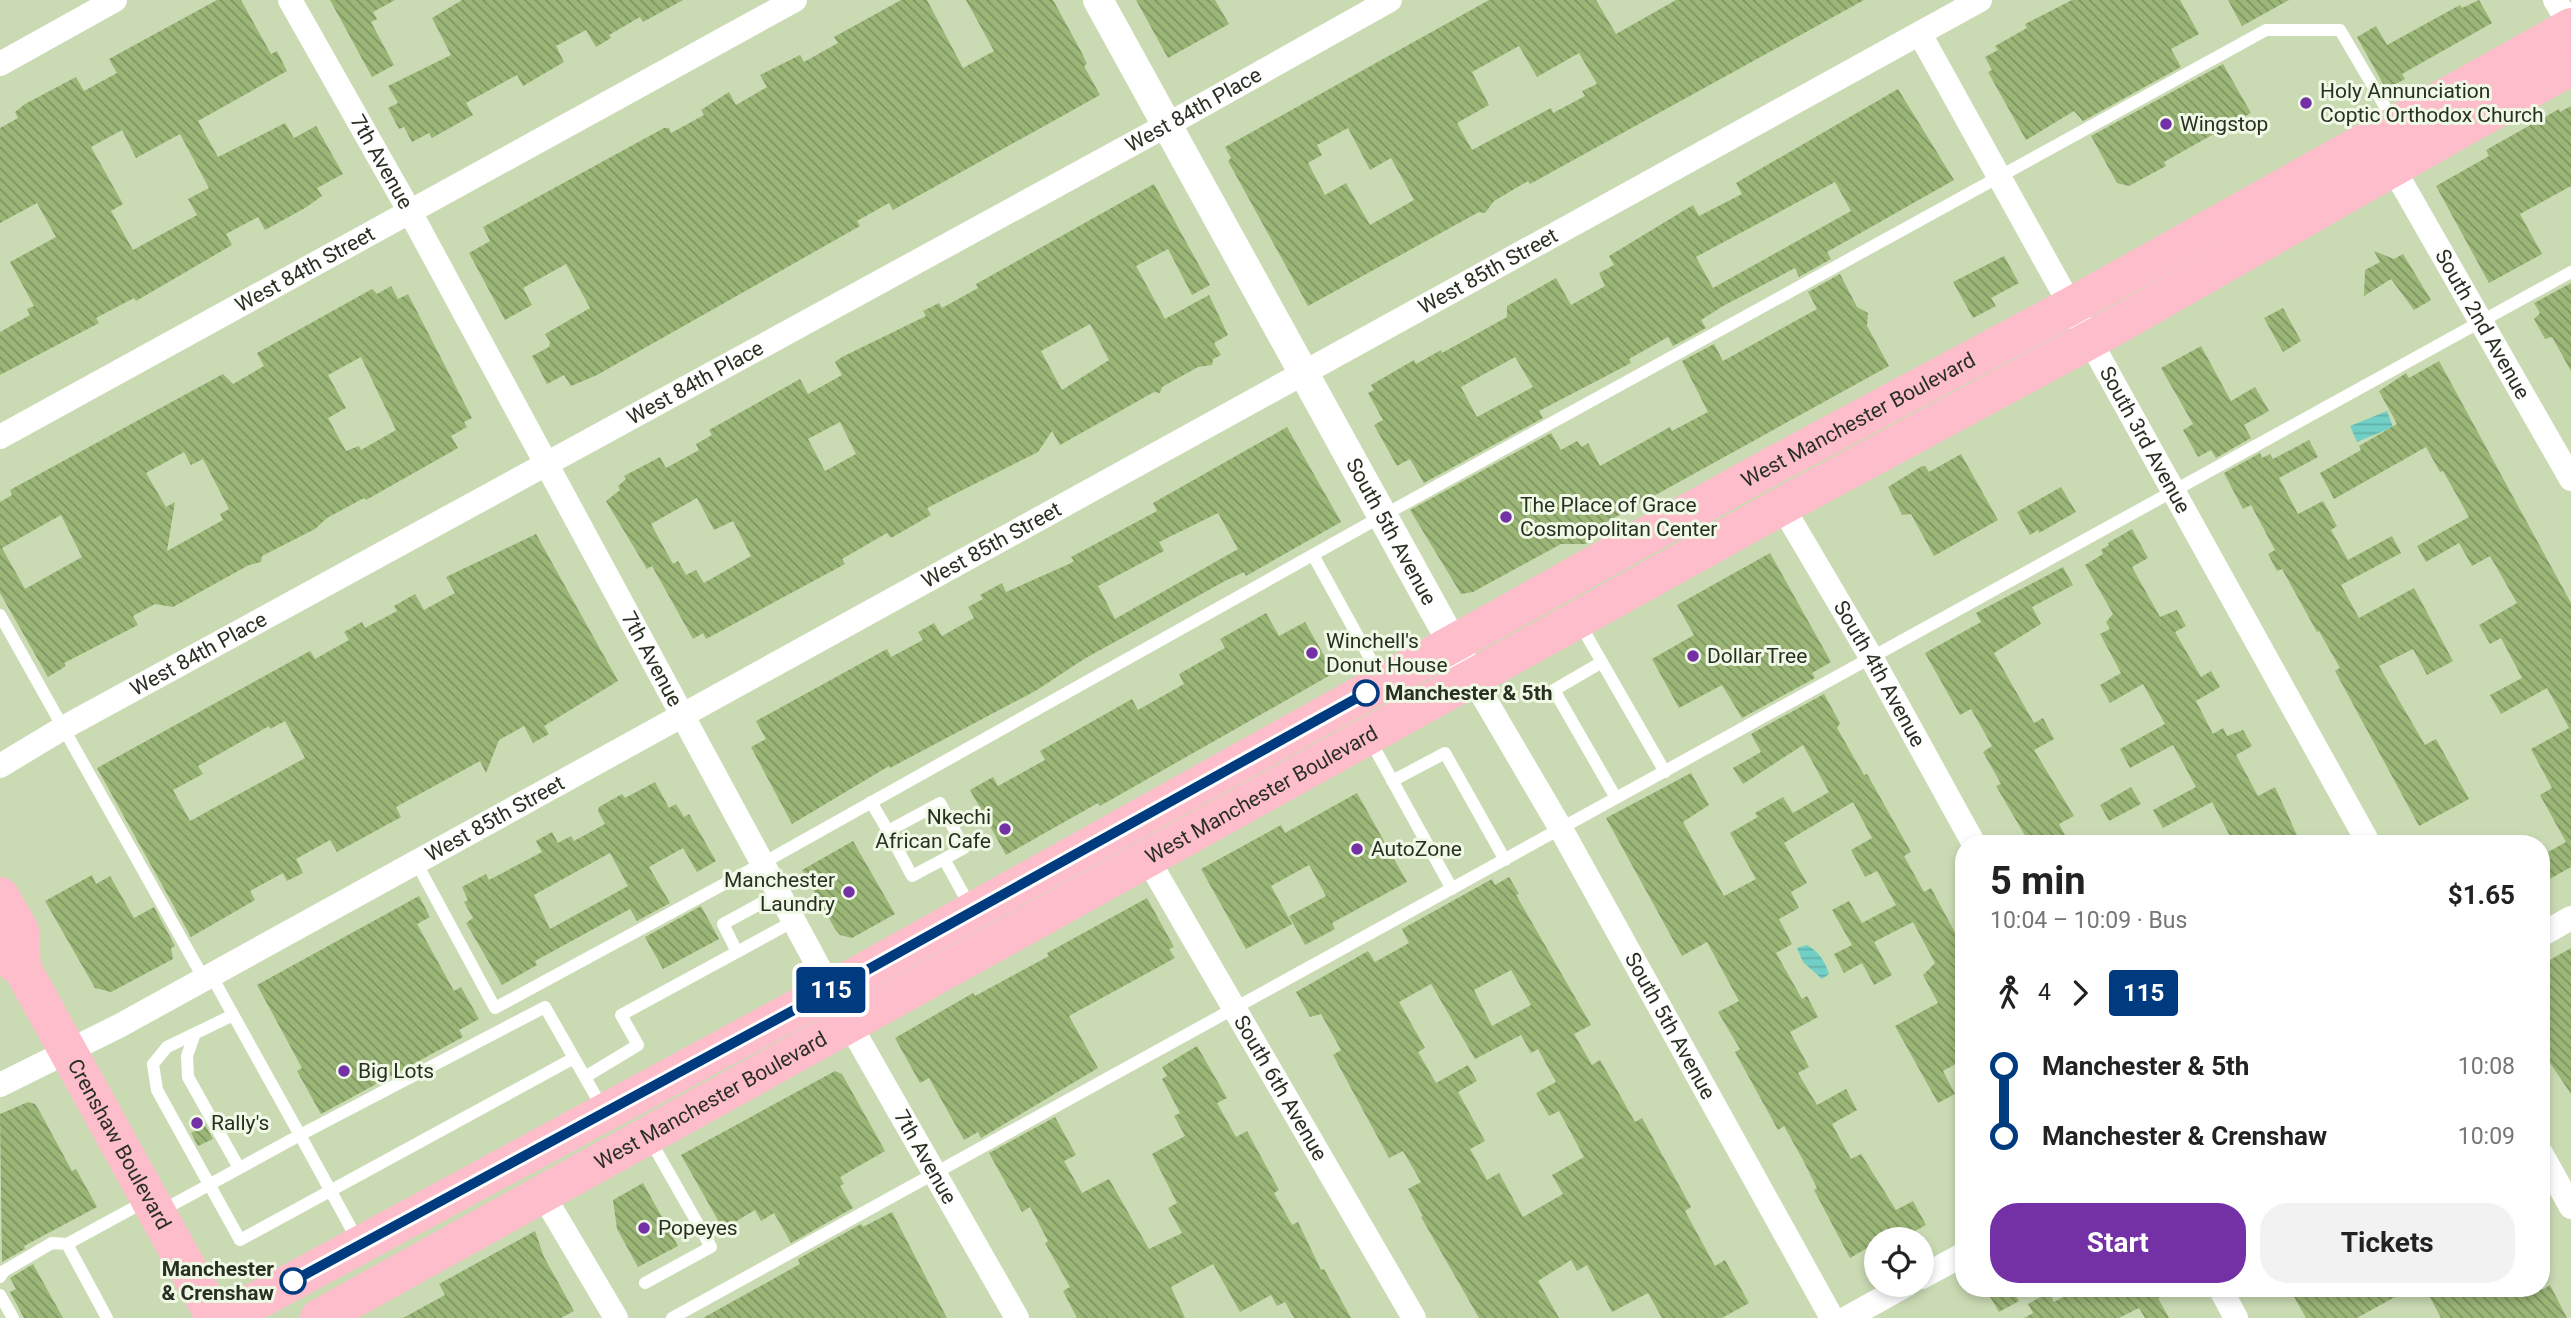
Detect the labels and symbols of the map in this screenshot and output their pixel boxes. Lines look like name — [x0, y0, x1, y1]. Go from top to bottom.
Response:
street label: West 84th Place — [1121, 63, 1266, 157]
place label: Holy Annunciation Coptic Orthodox Church — [2320, 79, 2544, 127]
marker: Holy Annunciation Coptic Orthodox Church — [2298, 95, 2314, 111]
street label: 7th Avenue — [346, 111, 418, 213]
place label: Wingstop — [2180, 112, 2268, 136]
marker: Wingstop — [2158, 116, 2174, 132]
street label: West 84th Street — [231, 221, 379, 317]
street label: West 85th Street — [1414, 223, 1562, 319]
street label: South 2nd Avenue — [2430, 245, 2535, 403]
street label: West 84th Place — [623, 336, 768, 430]
street label: West Manchester Boulevard — [1737, 348, 1979, 492]
street label: South 3rd Avenue — [2095, 362, 2195, 517]
street label: South 5th Avenue — [1341, 454, 1441, 609]
place label: The Place of Grace Cosmopolitan Center — [1520, 493, 1717, 541]
street label: West 85th Street — [918, 497, 1065, 593]
marker: The Place of Grace Cosmopolitan Center — [1498, 509, 1514, 525]
street label: South 4th Avenue — [1829, 596, 1930, 751]
street label: West 84th Place — [126, 607, 271, 701]
street label: 7th Avenue — [617, 608, 687, 711]
place label: Winchell's Donut House — [1326, 629, 1448, 677]
place label: Dollar Tree — [1707, 644, 1807, 668]
marker: Winchell's Donut House — [1304, 645, 1320, 661]
marker: Dollar Tree — [1685, 648, 1701, 664]
marker: Manchester & 5th — [1353, 680, 1379, 706]
place label: Manchester & 5th — [1385, 681, 1553, 705]
street label: West Manchester Boulevard — [1141, 721, 1382, 869]
street label: West 85th Street — [421, 771, 569, 867]
place label: Nkechi African Cafe — [875, 805, 991, 853]
marker: Nkechi African Cafe — [997, 821, 1013, 837]
place label: AutoZone — [1371, 837, 1462, 861]
marker: AutoZone — [1349, 841, 1365, 857]
place label: Manchester Laundry — [724, 868, 835, 916]
marker: Manchester Laundry — [841, 884, 857, 900]
street label: South 5th Avenue — [1620, 948, 1720, 1103]
line badge: 115 — [791, 967, 871, 1013]
street label: South 6th Avenue — [1229, 1011, 1332, 1165]
street label: West Manchester Boulevard — [590, 1027, 831, 1175]
street label: Crenshaw Boulevard — [63, 1055, 176, 1234]
place label: Big Lots — [358, 1059, 434, 1083]
marker: Big Lots — [336, 1063, 352, 1079]
street label: 7th Avenue — [889, 1106, 961, 1208]
place label: Rally's — [211, 1111, 269, 1135]
marker: Rally's — [189, 1115, 205, 1131]
place label: Popeyes — [658, 1216, 738, 1240]
marker: Popeyes — [636, 1220, 652, 1236]
place label: Manchester & Crenshaw — [161, 1257, 275, 1305]
marker: Manchester & Crenshaw — [280, 1268, 306, 1294]

